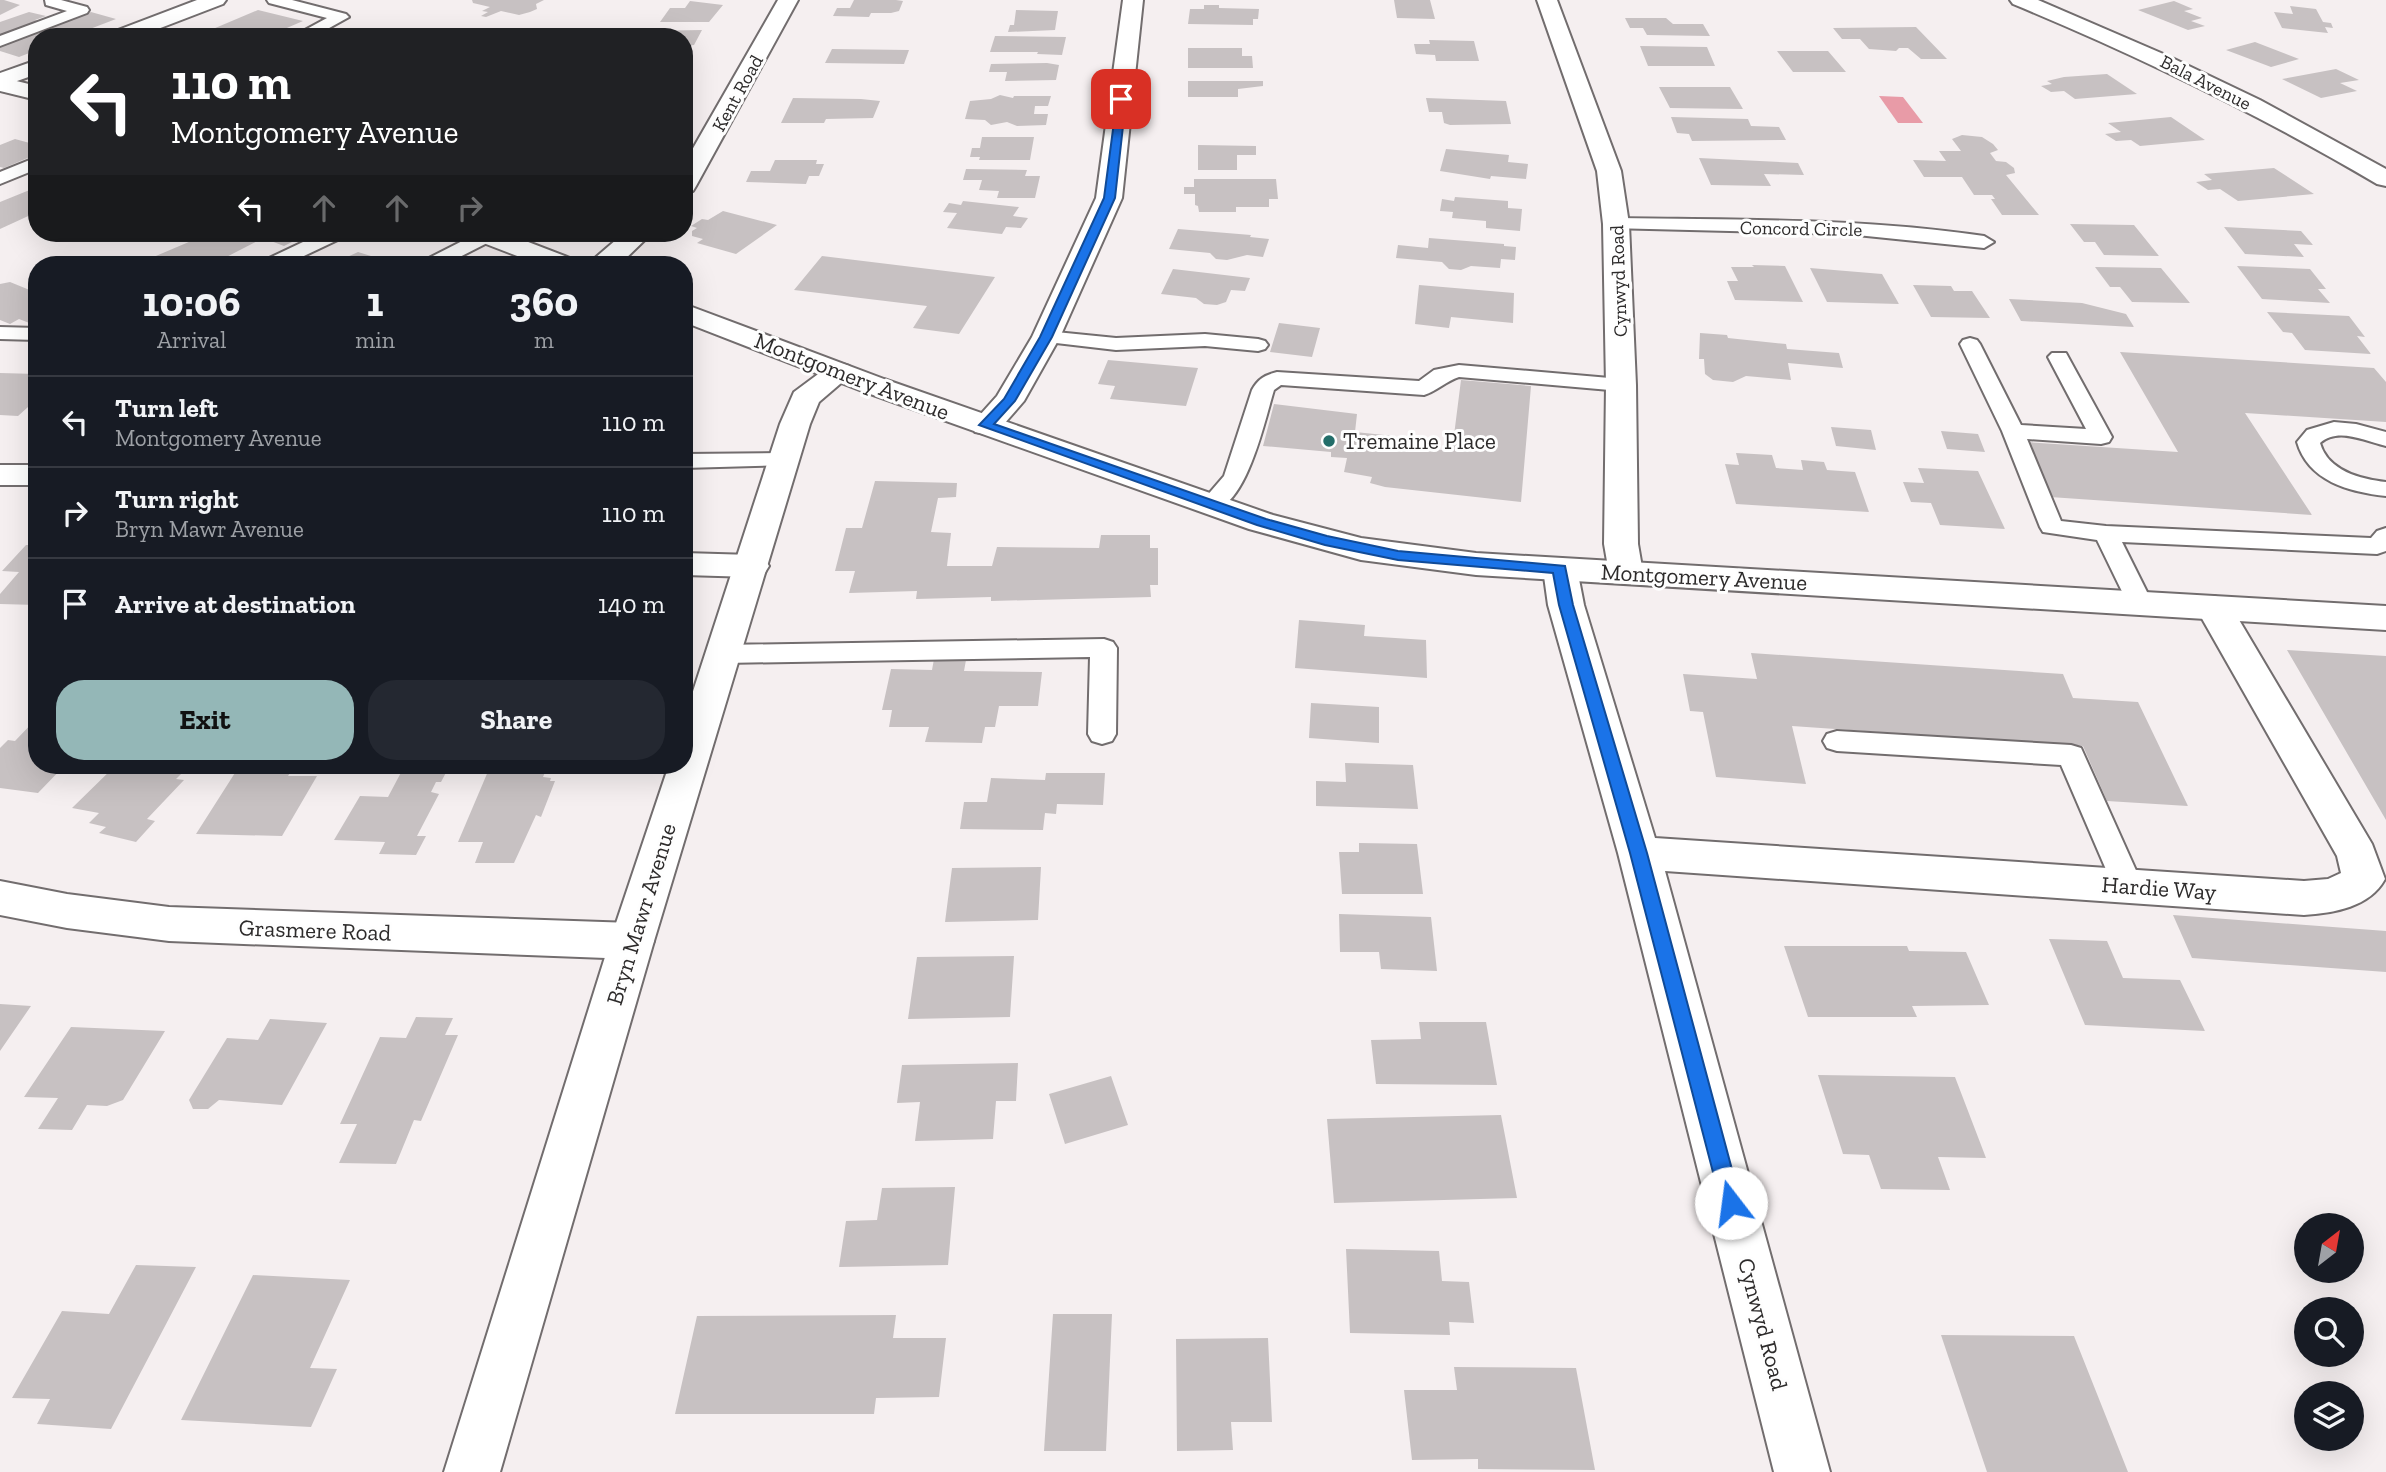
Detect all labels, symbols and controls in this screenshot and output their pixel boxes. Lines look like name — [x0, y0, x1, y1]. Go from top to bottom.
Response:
street label: Bala Avenue — [2157, 50, 2255, 115]
street label: Kent Road — [707, 51, 768, 135]
text: 110 m — [171, 53, 291, 112]
icon: left — [56, 56, 147, 147]
pin — [1091, 69, 1151, 129]
icon: arrive — [1102, 80, 1140, 118]
text: Montgomery Avenue — [171, 113, 458, 151]
icon: left — [232, 189, 270, 227]
icon: ahead — [305, 189, 343, 227]
icon: ahead — [378, 189, 416, 227]
icon: right — [451, 189, 489, 227]
street label: Concord Circle — [1740, 216, 1862, 241]
street label: Cynwyd Road — [1605, 224, 1632, 337]
text: 10:06 — [143, 276, 241, 327]
text: 1 — [367, 276, 384, 327]
text: 360 — [509, 276, 578, 327]
text: Arrival — [157, 326, 226, 354]
text: min — [355, 326, 395, 354]
text: m — [534, 326, 554, 354]
street label: Montgomery Avenue — [751, 326, 953, 426]
text: Turn left — [115, 392, 218, 424]
icon: left — [56, 403, 94, 441]
text: 110 m — [602, 406, 665, 438]
text: Montgomery Avenue — [115, 424, 322, 452]
place label: Tremaine Place — [1343, 427, 1496, 455]
marker: Tremaine Place — [1321, 433, 1337, 449]
text: Turn right — [115, 483, 238, 515]
icon: right — [56, 494, 94, 532]
text: 110 m — [602, 497, 665, 529]
text: Bryn Mawr Avenue — [115, 515, 304, 543]
street label: Montgomery Avenue — [1600, 558, 1808, 596]
icon: arrive — [56, 585, 94, 623]
text: Arrive at destination — [115, 588, 355, 620]
text: 140 m — [598, 588, 665, 620]
button: Exit — [56, 680, 354, 760]
button: Share — [368, 680, 665, 760]
street label: Bryn Mawr Avenue — [600, 820, 682, 1008]
street label: Hardie Way — [2101, 870, 2218, 906]
street label: Grasmere Road — [238, 913, 392, 947]
position arrow — [1694, 1166, 1768, 1240]
north arrow — [2294, 1213, 2364, 1283]
map controls — [2294, 1213, 2364, 1451]
street label: Cynwyd Road — [1732, 1255, 1794, 1394]
button: search — [2294, 1297, 2364, 1367]
button: layers — [2294, 1381, 2364, 1451]

